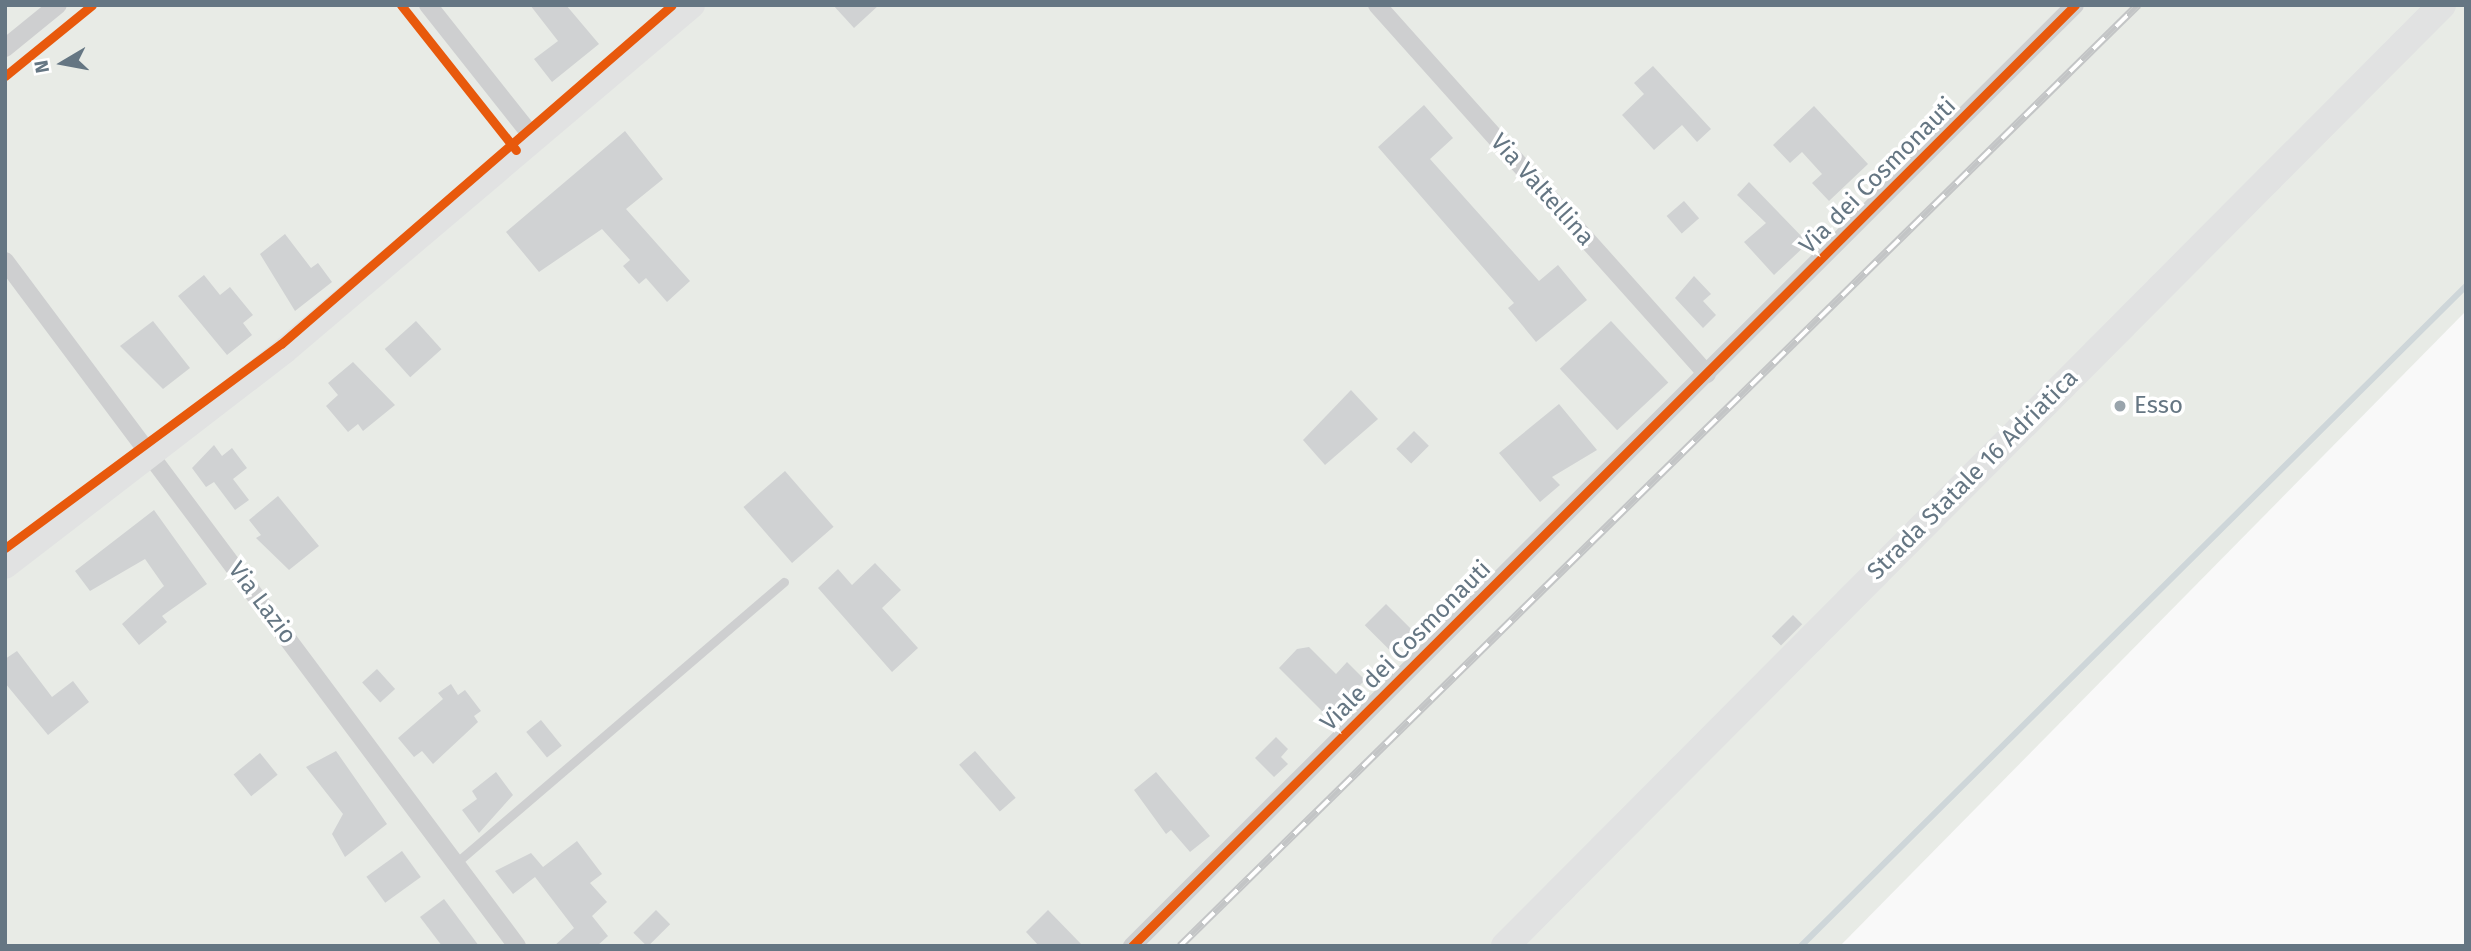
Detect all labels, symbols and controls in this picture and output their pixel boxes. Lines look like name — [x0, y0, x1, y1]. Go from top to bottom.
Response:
north arrow — [28, 28, 98, 98]
text: N — [29, 59, 54, 75]
street label: Via dei Cosmonauti — [1794, 92, 1962, 260]
street label: Via Valtellina — [1484, 128, 1600, 252]
street label: Strada Statale 16 Adriatica — [1862, 364, 2084, 586]
place label: Esso — [2134, 392, 2183, 420]
marker: Esso — [2112, 398, 2128, 414]
street label: Viale dei Cosmonauti — [1315, 555, 1497, 737]
street label: Via Lazio — [222, 556, 302, 650]

